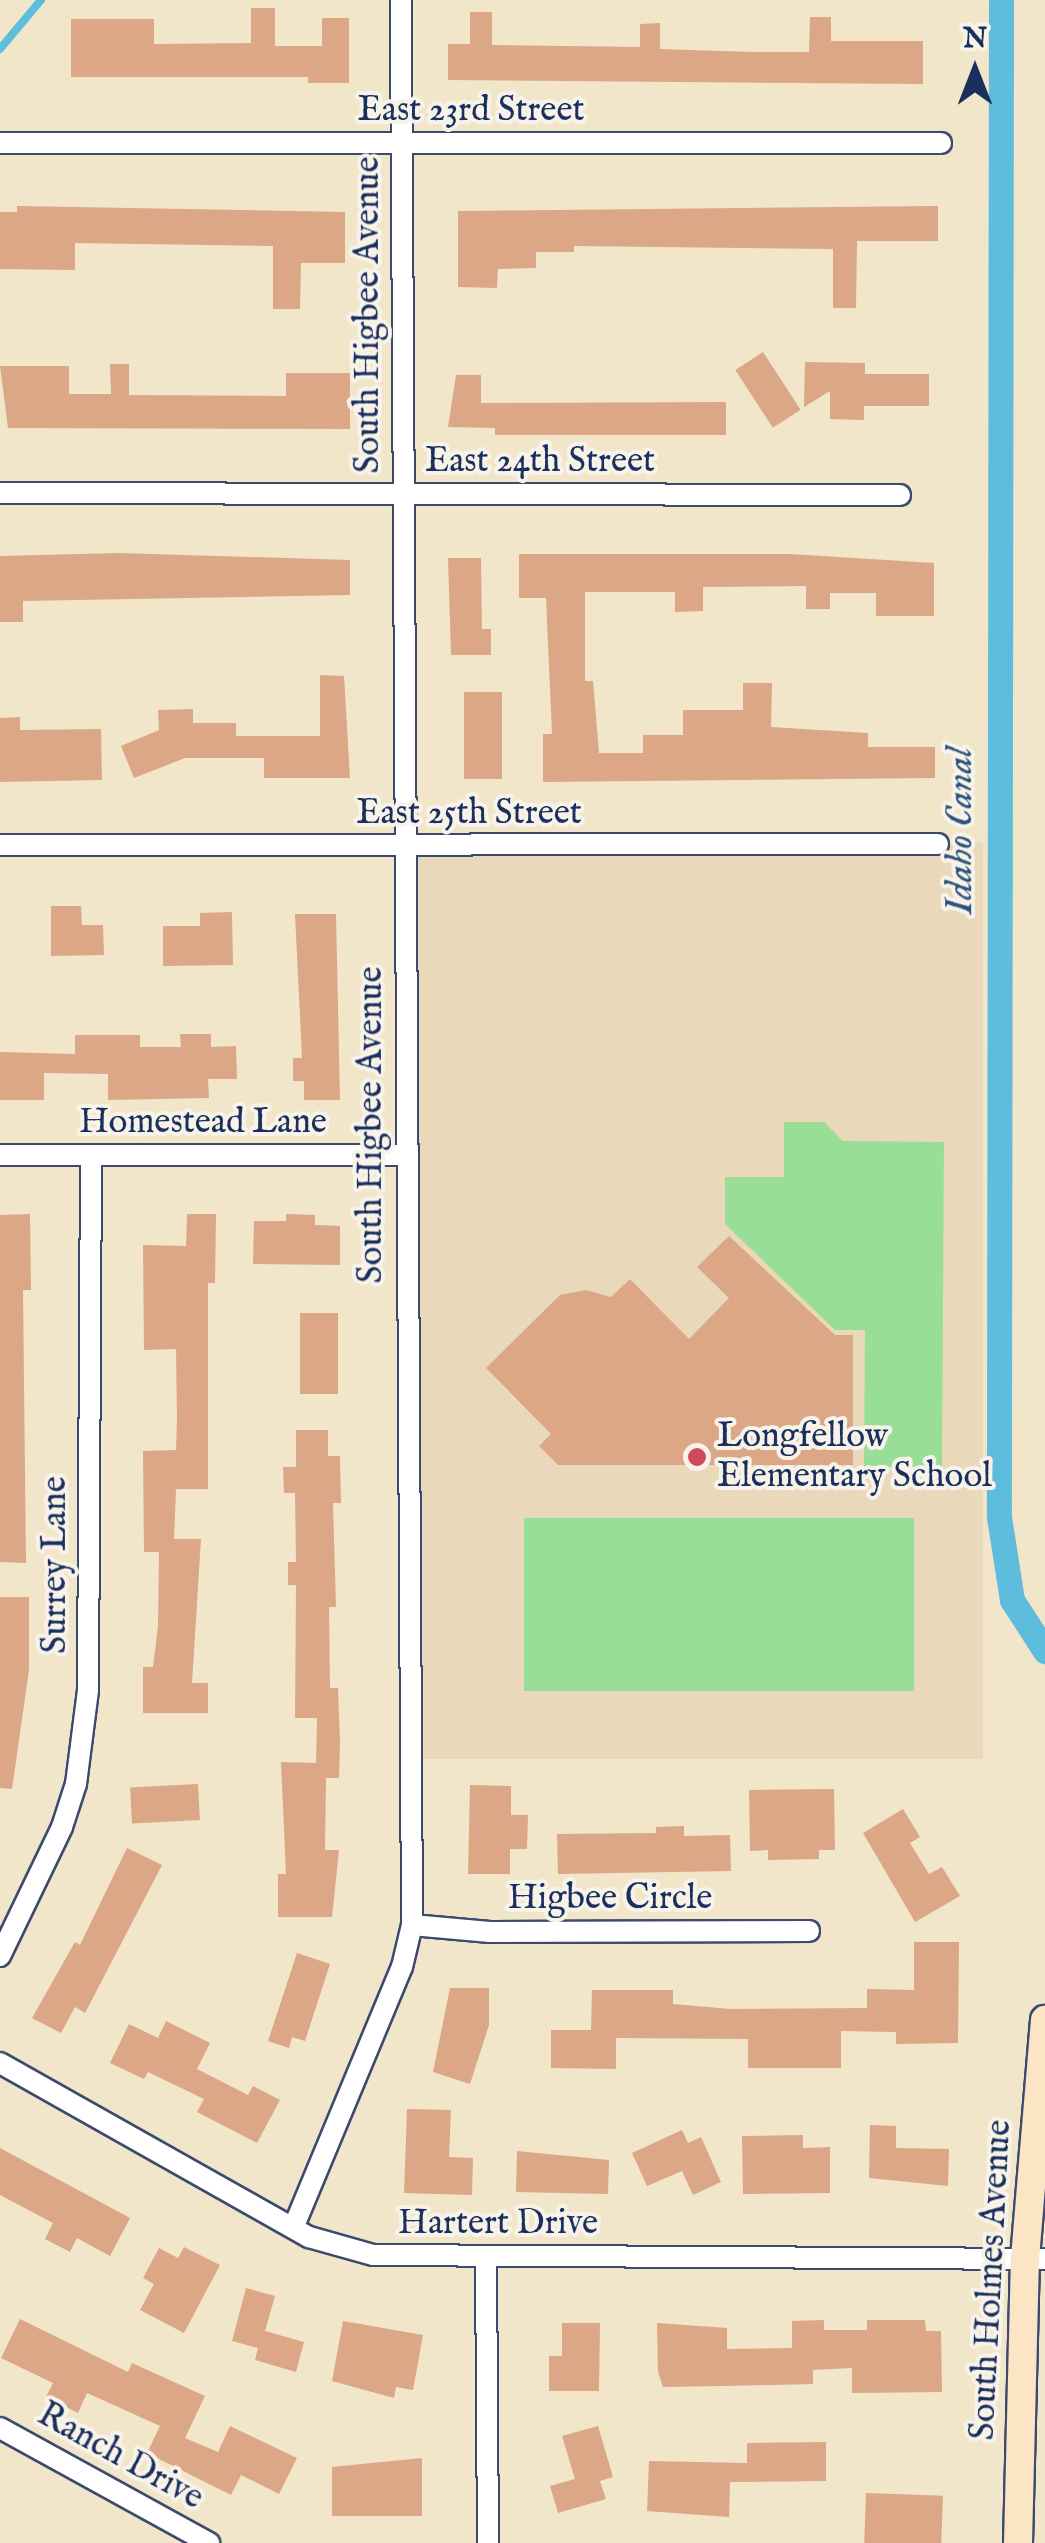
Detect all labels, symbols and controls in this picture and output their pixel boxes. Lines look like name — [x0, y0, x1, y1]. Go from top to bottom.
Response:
north arrow — [925, 20, 1025, 120]
text: N — [963, 22, 987, 57]
street label: East 23rd Street — [358, 90, 584, 132]
street label: South Higbee Avenue — [348, 157, 390, 473]
street label: East 24th Street — [425, 441, 655, 483]
water label: Idaho Canal — [939, 748, 985, 914]
street label: East 25th Street — [356, 793, 582, 835]
street label: South Higbee Avenue — [351, 967, 393, 1283]
street label: Homestead Lane — [79, 1102, 327, 1144]
place label: Longfellow Elementary School — [717, 1416, 992, 1498]
marker: Longfellow Elementary School — [686, 1446, 708, 1468]
street label: Surrey Lane — [35, 1476, 77, 1654]
street label: Higbee Circle — [508, 1878, 712, 1920]
street label: South Holmes Avenue — [963, 2119, 1021, 2441]
street label: Hartert Drive — [398, 2203, 598, 2245]
street label: Ranch Drive — [30, 2394, 210, 2520]

